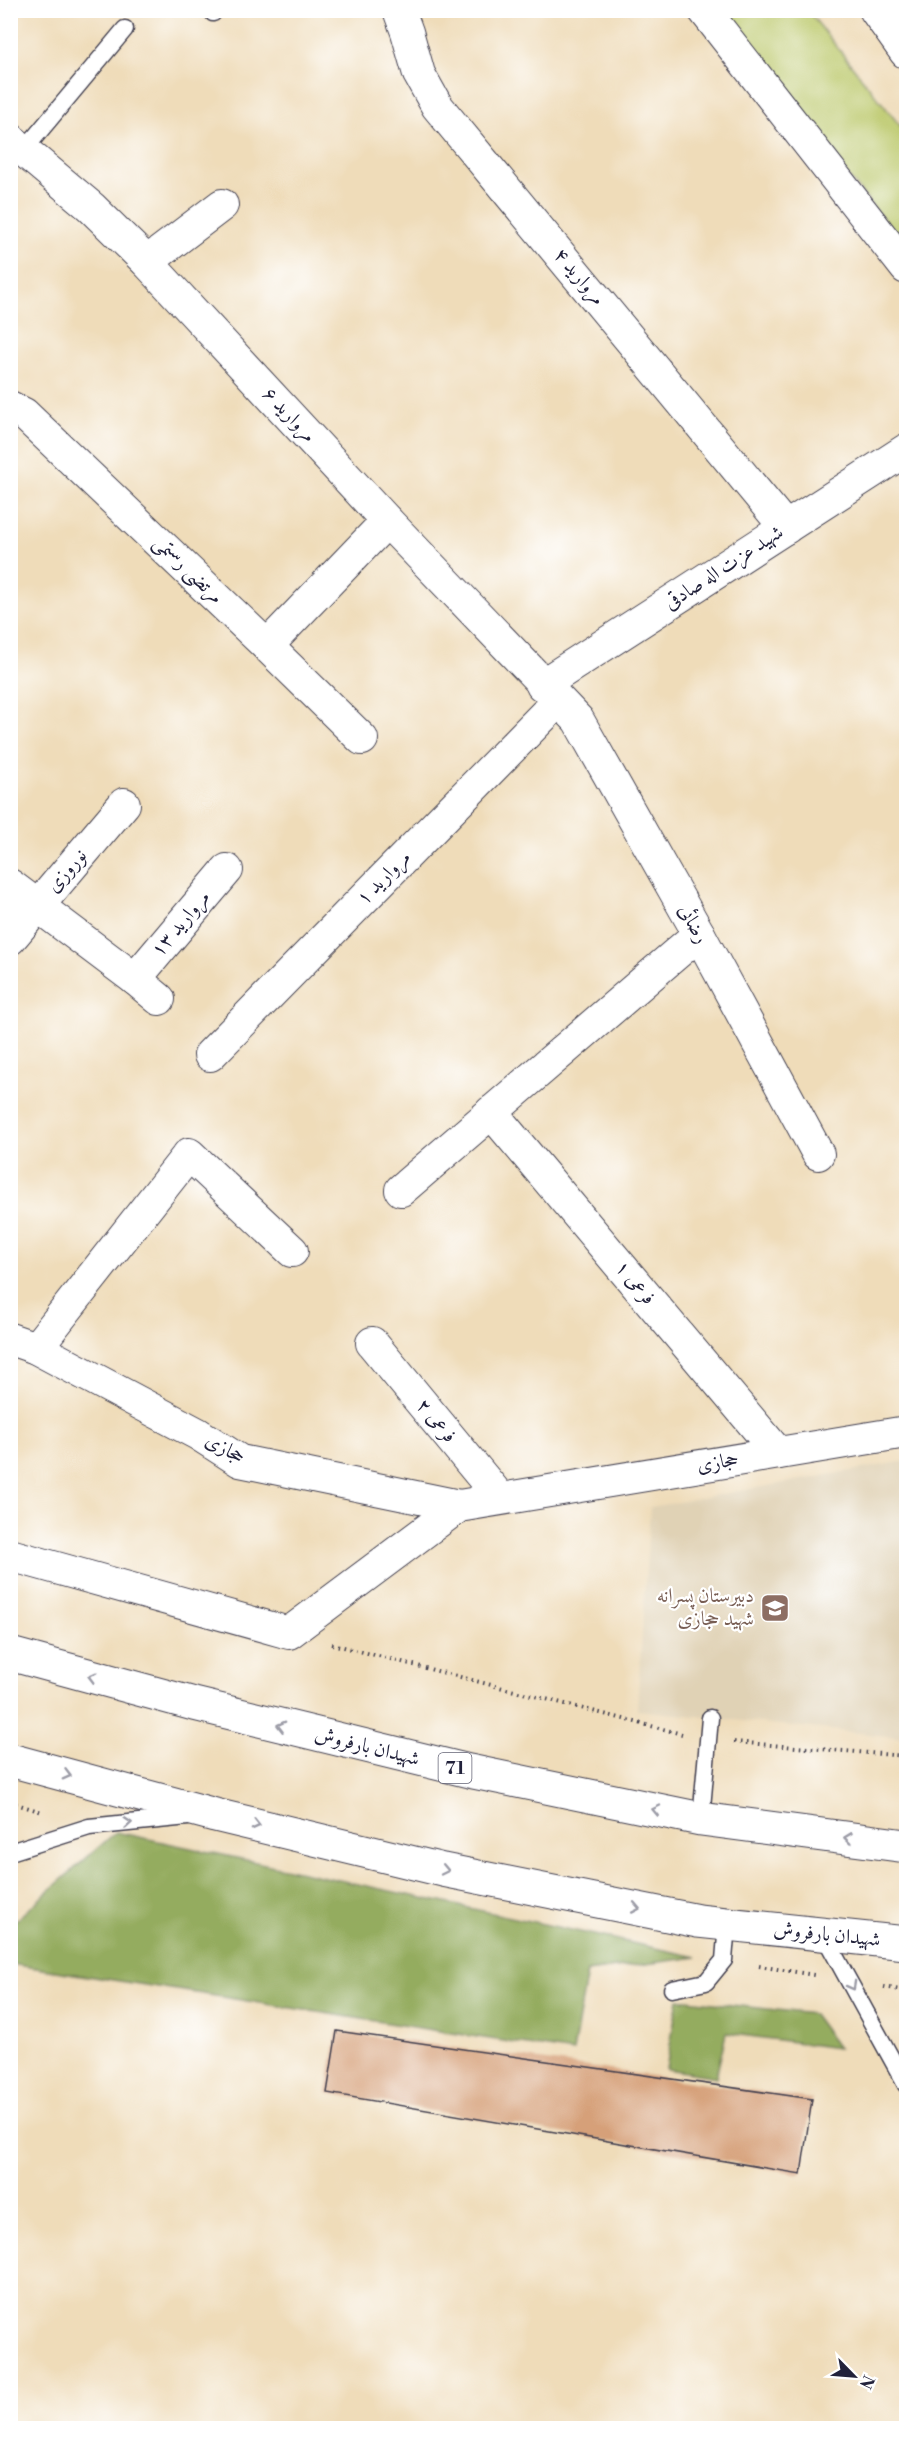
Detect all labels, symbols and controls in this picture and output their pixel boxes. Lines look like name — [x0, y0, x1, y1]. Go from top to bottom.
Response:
street label: مروارید ۴ — [548, 243, 610, 311]
street label: مروارید ۶ — [257, 382, 321, 448]
street label: شهید عزت اله صادقی — [660, 520, 788, 616]
street label: مرتضی رستمی — [147, 530, 228, 610]
street label: نوروزی — [41, 844, 93, 898]
street label: مروارید ۱ — [351, 845, 417, 911]
street label: مروارید ۱۳ — [146, 886, 216, 962]
street label: رضائی — [672, 900, 714, 948]
street label: فرعی ۱ — [609, 1256, 661, 1310]
street label: فرعی ۲ — [410, 1394, 462, 1448]
street label: حجازی — [201, 1428, 249, 1470]
street label: حجازی — [695, 1447, 741, 1479]
place label: دبیرستان پسرانه شهید حجازی — [657, 1584, 754, 1632]
school or university icon: دبیرستان پسرانه شهید حجازی — [759, 1592, 791, 1624]
one-way arrow — [87, 1671, 97, 1684]
one-way arrow — [276, 1720, 286, 1733]
street label: شهیدان بارفروش — [312, 1722, 422, 1772]
road number: 71 — [438, 1753, 472, 1783]
one-way arrow — [61, 1768, 72, 1780]
one-way arrow — [651, 1804, 661, 1817]
one-way arrow — [123, 1817, 132, 1830]
one-way arrow — [250, 1817, 260, 1830]
one-way arrow — [844, 1833, 853, 1845]
one-way arrow — [440, 1863, 450, 1876]
one-way arrow — [631, 1901, 641, 1914]
street label: شهیدان بارفروش — [772, 1917, 882, 1953]
one-way arrow — [845, 1979, 856, 1990]
north arrow — [824, 2346, 884, 2406]
text: N — [855, 2372, 878, 2392]

